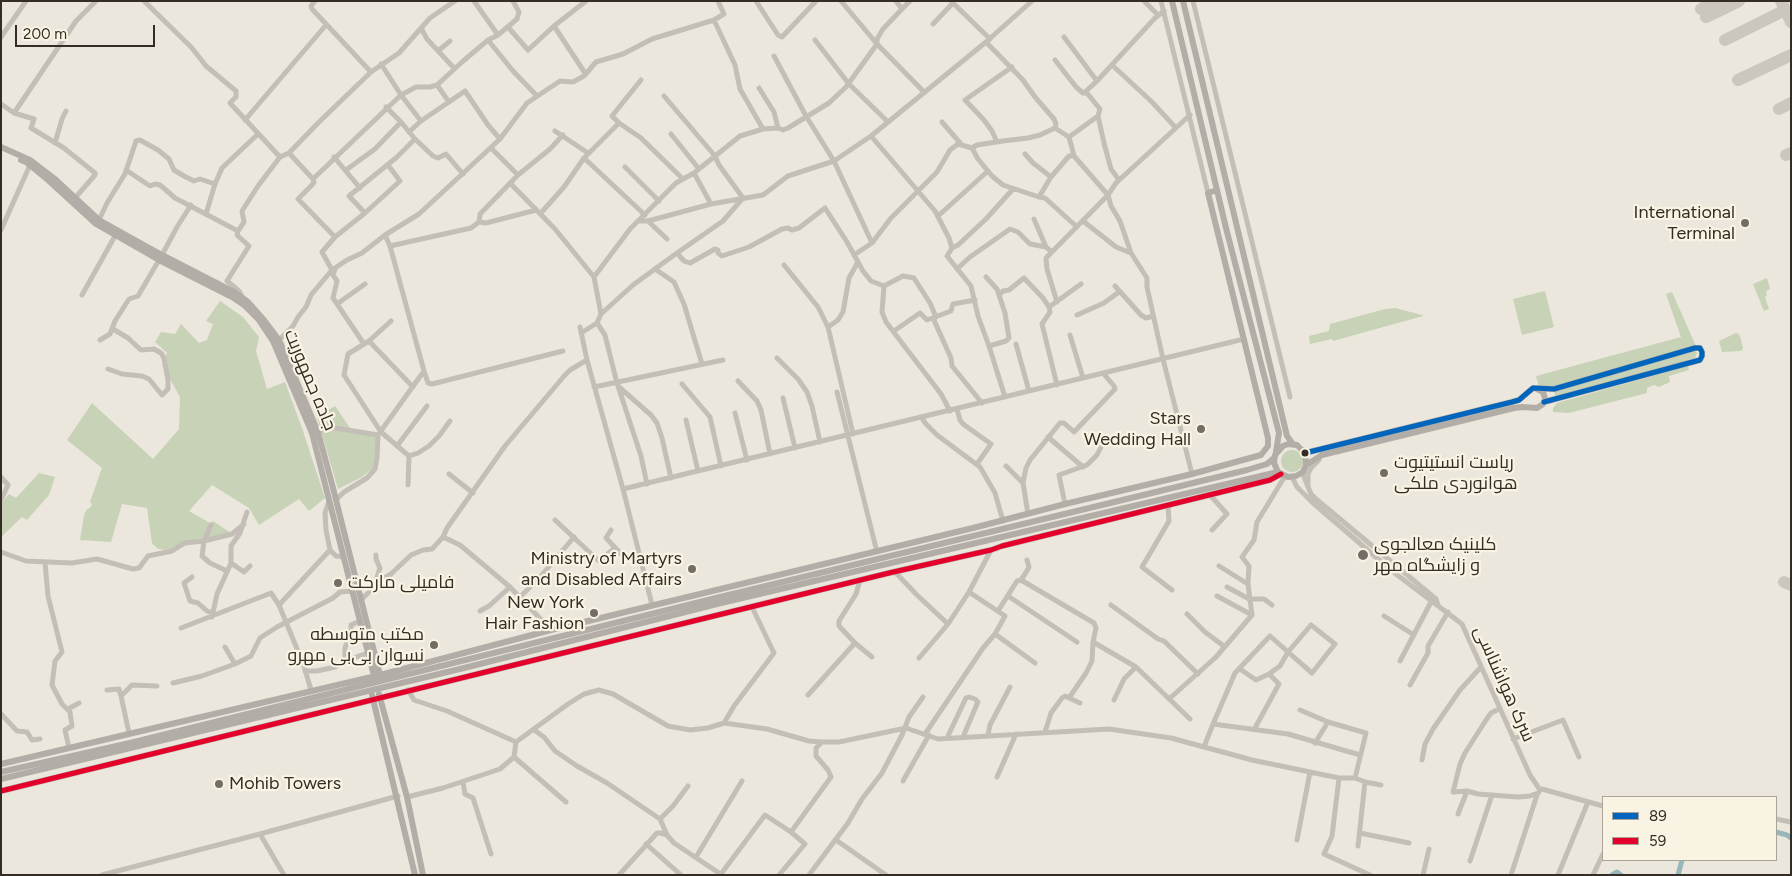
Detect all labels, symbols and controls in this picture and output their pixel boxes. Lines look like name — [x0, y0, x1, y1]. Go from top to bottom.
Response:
scale bar — [18, 15, 158, 47]
text: 200 m — [23, 25, 67, 43]
place label: International Terminal — [1634, 202, 1735, 244]
marker: International Terminal — [1739, 217, 1751, 229]
street label: جاده جمهوریت — [279, 326, 341, 434]
place label: Stars Wedding Hall — [1084, 408, 1191, 450]
marker: Stars Wedding Hall — [1195, 423, 1207, 435]
unlabelled marker — [1300, 448, 1310, 458]
place label: ریاست انستیتیوت هوانوردی ملکی — [1394, 452, 1518, 494]
marker: ریاست انستیتیوت هوانوردی ملکی — [1378, 467, 1390, 479]
place label: کلینیک معالجوی و زایشگاه مهر — [1374, 534, 1496, 576]
place label: Ministry of Martyrs and Disabled Affairs — [521, 548, 682, 590]
marker: کلینیک معالجوی و زایشگاه مهر — [1356, 548, 1370, 562]
marker: Ministry of Martyrs and Disabled Affairs — [686, 563, 698, 575]
place label: فامیلی مارکت — [348, 572, 455, 594]
marker: فامیلی مارکت — [332, 577, 344, 589]
place label: New York Hair Fashion — [485, 592, 584, 634]
marker: New York Hair Fashion — [588, 607, 600, 619]
street label: سرک هواشناسی — [1469, 623, 1539, 745]
place label: مکتب متوسطه نسوان بی‌بی مهرو — [288, 624, 424, 666]
marker: مکتب متوسطه نسوان بی‌بی مهرو — [428, 639, 440, 651]
place label: Mohib Towers — [229, 773, 341, 795]
marker: Mohib Towers — [213, 778, 225, 790]
legend — [1602, 796, 1777, 861]
text: 89 — [1649, 807, 1667, 825]
text: 59 — [1649, 832, 1666, 850]

